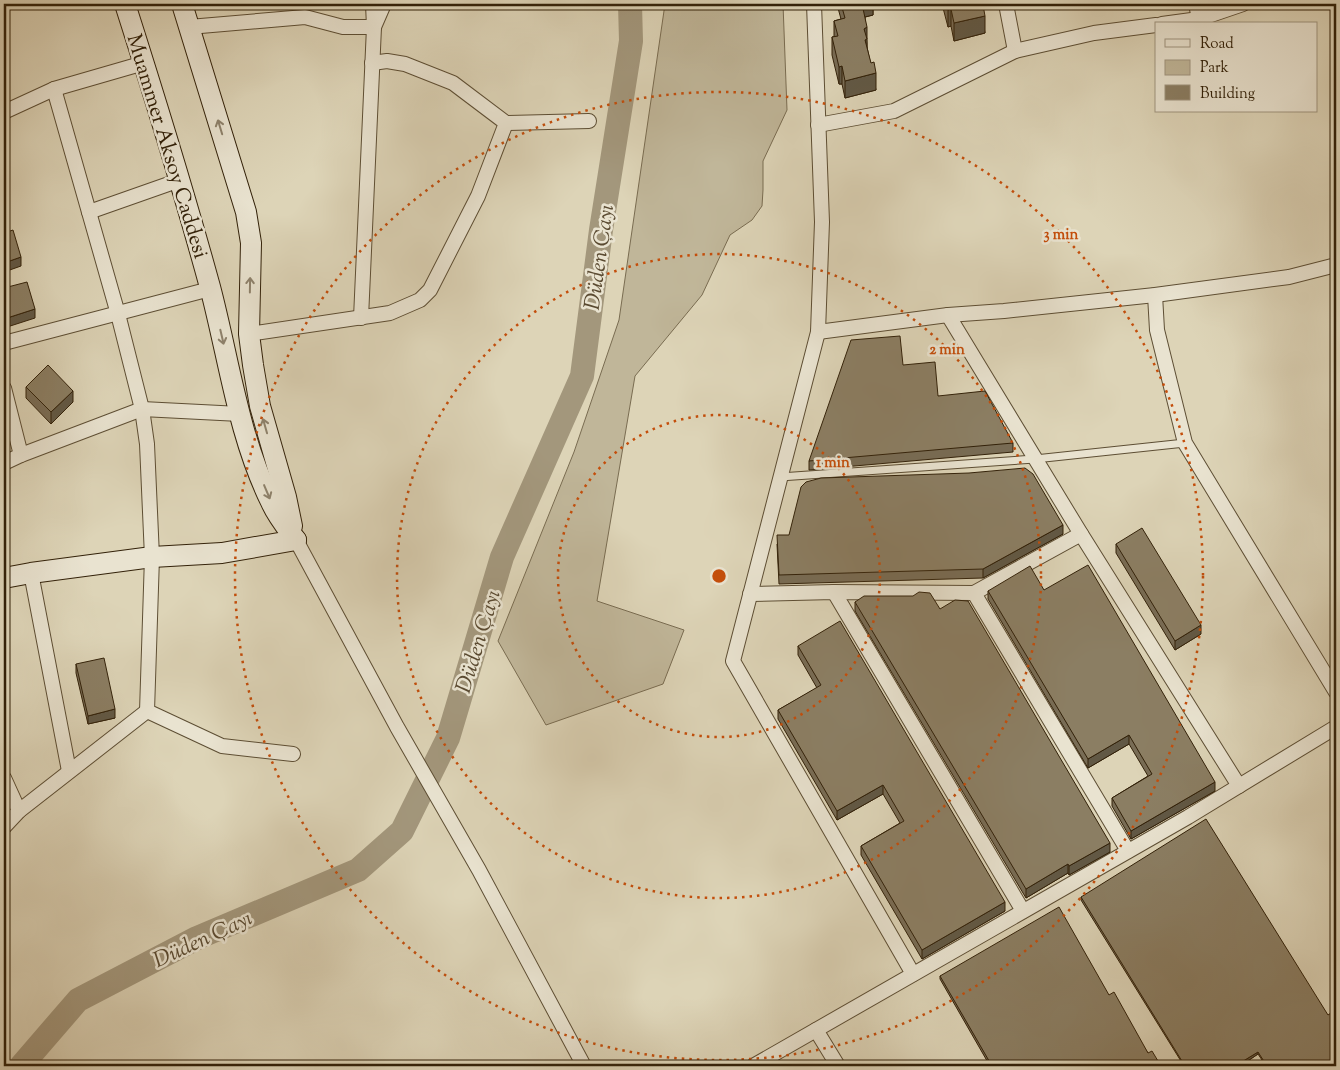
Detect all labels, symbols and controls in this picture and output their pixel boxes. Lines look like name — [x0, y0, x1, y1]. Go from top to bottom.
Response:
legend — [1155, 22, 1318, 112]
street label: Muammer Aksoy Caddesi — [118, 31, 215, 263]
text: Road — [1200, 34, 1234, 55]
text: Park — [1200, 58, 1229, 79]
text: Building — [1200, 84, 1255, 105]
one-way arrow — [214, 119, 224, 135]
water label: Düden Çayı — [578, 203, 624, 312]
text: 3 min — [1044, 225, 1079, 246]
one-way arrow — [245, 277, 255, 294]
one-way arrow — [217, 328, 227, 344]
text: 2 min — [929, 340, 965, 361]
one-way arrow — [260, 418, 270, 434]
text: 1 min — [816, 453, 850, 474]
one-way arrow — [263, 485, 272, 500]
centre of rings — [710, 567, 728, 585]
water label: Düden Çayı — [449, 586, 511, 697]
water label: Düden Çayı — [148, 904, 258, 978]

